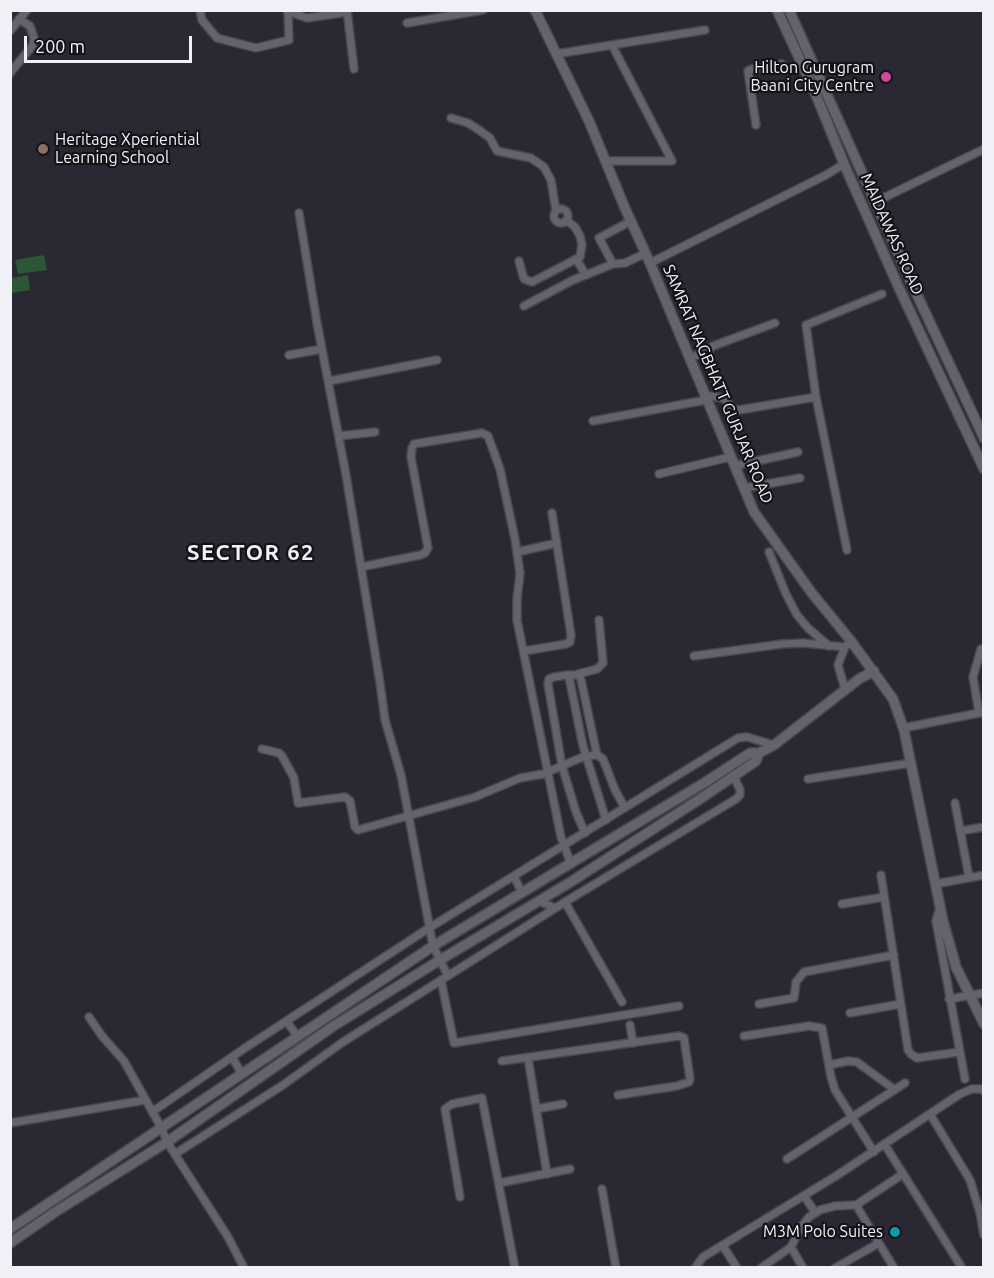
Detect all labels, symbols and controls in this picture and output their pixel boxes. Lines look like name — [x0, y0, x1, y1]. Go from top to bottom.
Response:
scale bar — [27, 24, 195, 62]
text: 200 m — [35, 36, 85, 56]
place label: Hilton Gurugram Baani City Centre — [750, 58, 874, 96]
marker: Hilton Gurugram Baani City Centre — [879, 70, 893, 84]
place label: Heritage Xperiential Learning School — [55, 130, 200, 168]
marker: Heritage Xperiential Learning School — [36, 142, 50, 156]
street label: MAIDAWAS ROAD — [857, 170, 927, 298]
street label: SAMRAT NAGBHATT GURJAR ROAD — [659, 262, 777, 506]
district label: SECTOR 62 — [187, 540, 315, 566]
place label: M3M Polo Suites — [763, 1222, 883, 1242]
marker: M3M Polo Suites — [888, 1225, 902, 1239]

